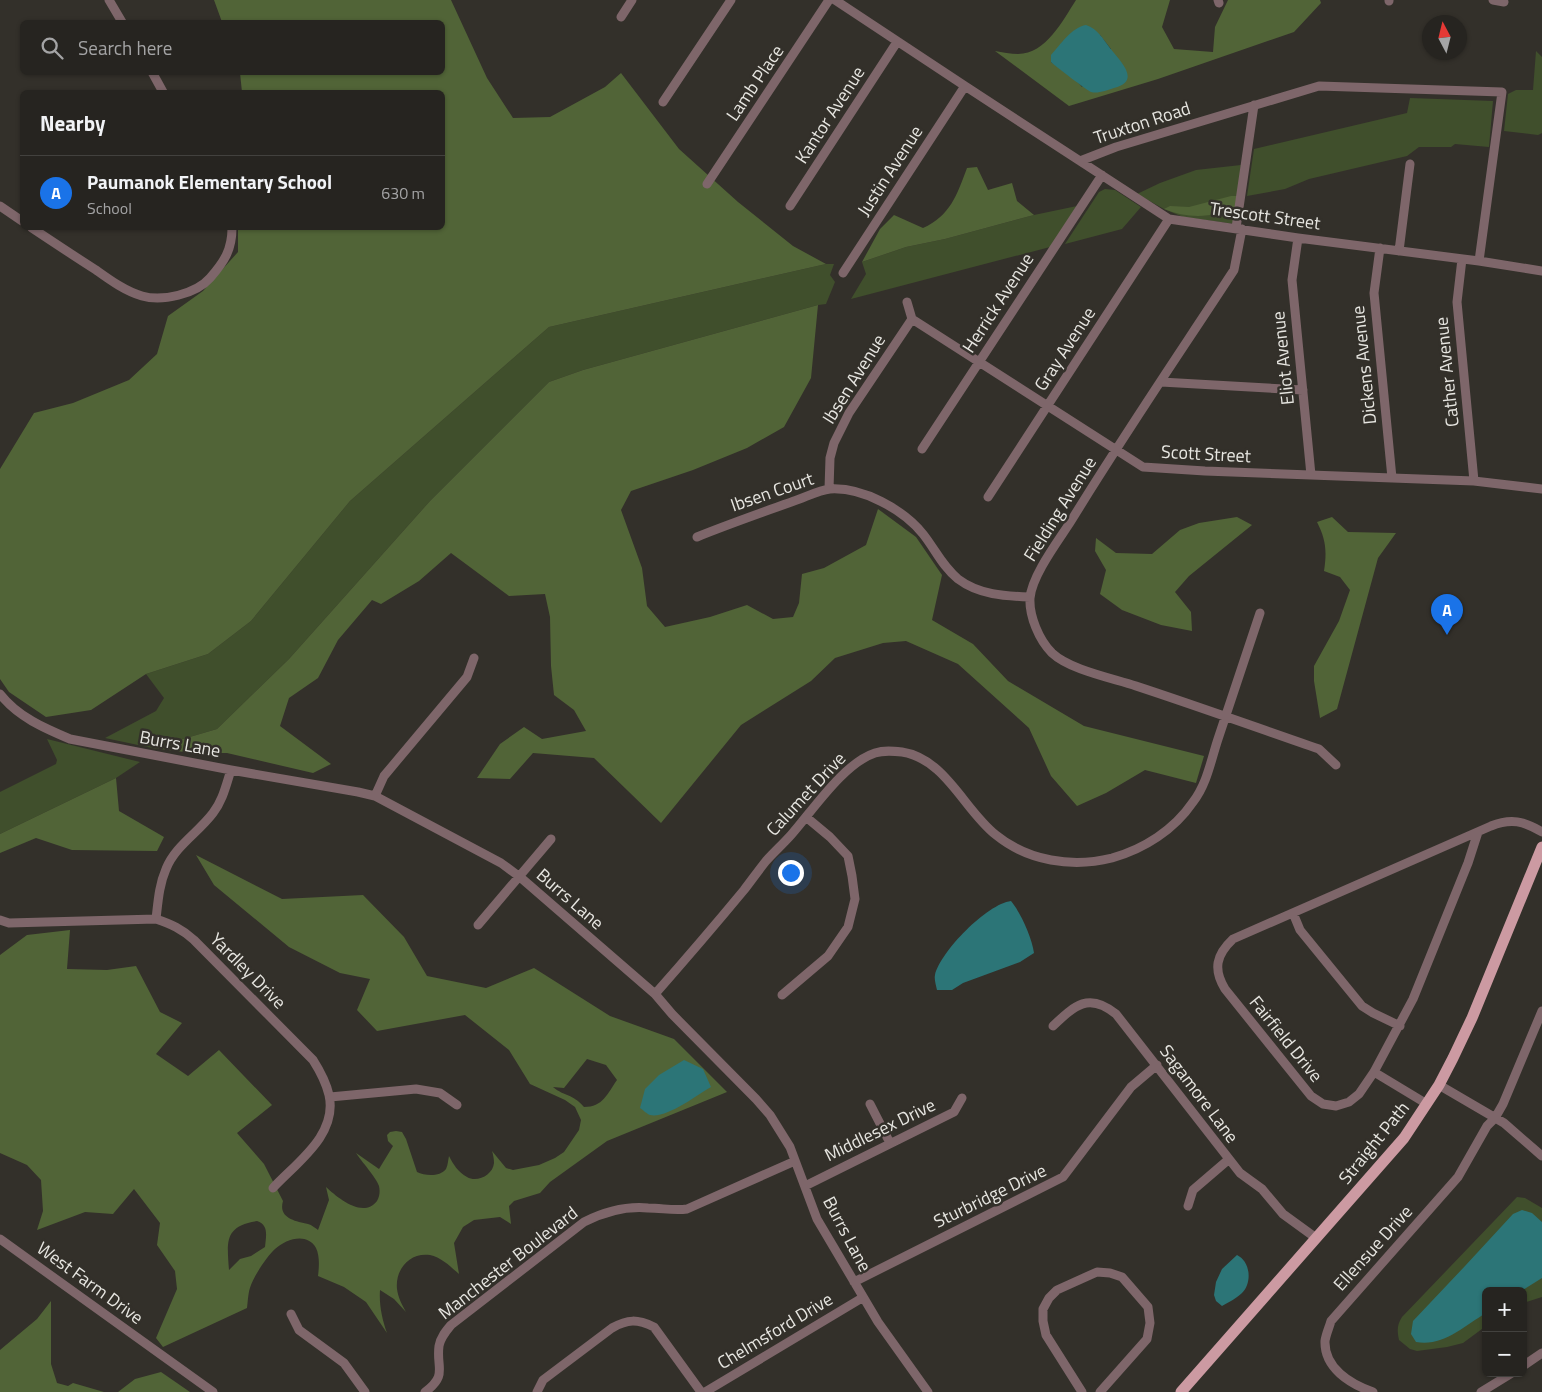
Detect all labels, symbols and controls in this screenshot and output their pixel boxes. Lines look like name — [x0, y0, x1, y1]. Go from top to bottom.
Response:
north arrow — [1422, 15, 1467, 60]
search box — [20, 20, 445, 75]
text: Search here — [78, 33, 172, 62]
icon: search — [38, 34, 66, 62]
street label: Lamb Place — [719, 39, 790, 126]
street label: Kantor Avenue — [788, 61, 871, 169]
street label: Truxton Road — [1090, 94, 1194, 151]
text: Nearby — [40, 107, 105, 139]
street label: Justin Avenue — [850, 120, 929, 221]
text: Paumanok Elementary School — [87, 167, 332, 196]
text: A — [51, 181, 61, 205]
text: 630 m — [381, 181, 425, 205]
street label: Trescott Street — [1208, 194, 1323, 237]
text: School — [87, 196, 132, 220]
street label: Herrick Avenue — [955, 247, 1040, 358]
street label: Gray Avenue — [1027, 301, 1102, 396]
street label: Dickens Avenue — [1344, 304, 1383, 426]
street label: Eliot Avenue — [1264, 310, 1301, 406]
street label: Cather Avenue — [1427, 316, 1466, 428]
street label: Ibsen Avenue — [815, 329, 892, 429]
street label: Scott Street — [1160, 438, 1252, 469]
street label: Fielding Avenue — [1017, 451, 1103, 566]
street label: Ibsen Court — [727, 465, 818, 518]
pin: A — [1431, 594, 1463, 635]
street label: Burrs Lane — [137, 723, 223, 764]
street label: Calumet Drive — [760, 746, 852, 842]
your location — [778, 860, 804, 886]
street label: Burrs Lane — [531, 862, 610, 936]
street label: Yardley Drive — [204, 926, 293, 1015]
street label: Fairfield Drive — [1243, 990, 1330, 1088]
street label: Sagamore Lane — [1153, 1039, 1245, 1149]
street label: Middlesex Drive — [820, 1091, 940, 1168]
street label: Straight Path — [1332, 1095, 1416, 1190]
street label: Sturbridge Drive — [929, 1157, 1051, 1235]
street label: Burrs Lane — [816, 1191, 879, 1276]
street label: Manchester Boulevard — [432, 1199, 583, 1326]
street label: Ellensue Drive — [1327, 1199, 1419, 1297]
street label: West Farm Drive — [31, 1235, 149, 1330]
street label: Chelmsford Drive — [712, 1285, 838, 1376]
map controls — [1482, 1287, 1527, 1377]
button: + — [1482, 1287, 1527, 1332]
button: − — [1482, 1332, 1527, 1377]

